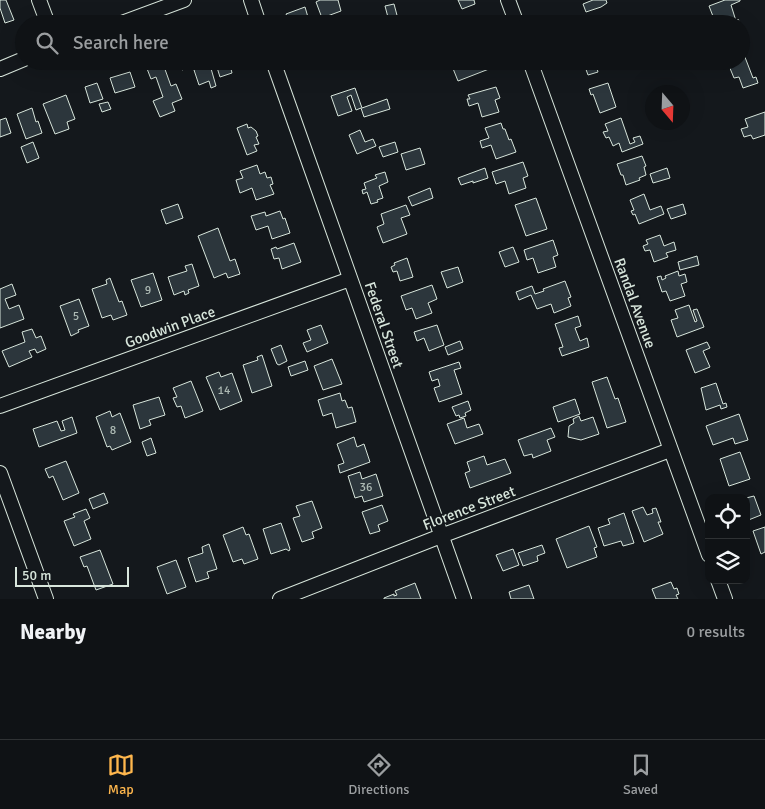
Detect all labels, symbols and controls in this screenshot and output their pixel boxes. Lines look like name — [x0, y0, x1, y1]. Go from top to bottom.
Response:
search box — [15, 15, 750, 70]
icon: search — [33, 29, 61, 57]
text: Search here — [73, 31, 169, 55]
north arrow — [645, 85, 690, 130]
street label: Randal Avenue — [610, 255, 660, 351]
street label: Federal Street — [361, 279, 407, 371]
house number: 9 — [145, 283, 151, 298]
street label: Goodwin Place — [122, 302, 218, 352]
house number: 5 — [73, 309, 79, 324]
house number: 14 — [218, 383, 231, 398]
house number: 8 — [110, 423, 116, 438]
house number: 36 — [360, 480, 372, 495]
street label: Florence Street — [420, 482, 518, 534]
map controls — [705, 494, 750, 584]
button: locate — [705, 494, 750, 539]
button: layers — [705, 539, 750, 584]
scale bar — [15, 564, 129, 587]
text: 50 m — [22, 567, 51, 584]
text: Nearby — [20, 619, 86, 645]
text: 0 results — [686, 622, 745, 642]
tab: Map — [107, 751, 135, 798]
tab: Directions — [348, 751, 409, 798]
tab: Saved — [623, 751, 658, 798]

